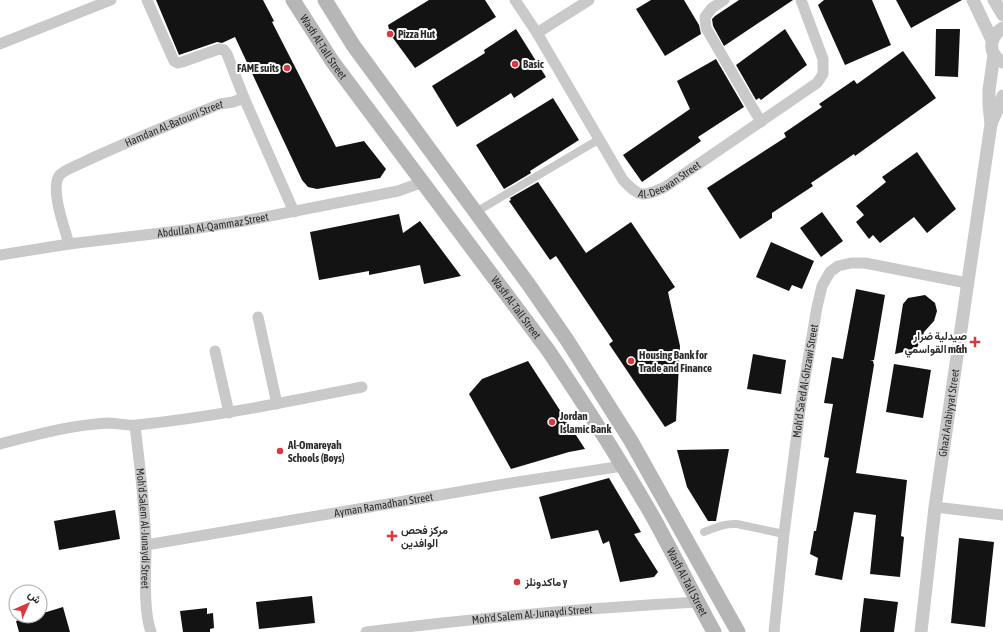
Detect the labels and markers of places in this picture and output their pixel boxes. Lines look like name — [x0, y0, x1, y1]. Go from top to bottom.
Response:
place label: Pizza Hut — [398, 28, 436, 40]
marker: Pizza Hut — [385, 29, 395, 39]
place label: Basic — [523, 58, 545, 70]
marker: Basic — [510, 59, 520, 69]
place label: FAME suits — [237, 62, 279, 74]
marker: FAME suits — [282, 63, 292, 73]
place label: صيدلية ضرار القواسمي m&h — [905, 330, 967, 358]
marker: صيدلية ضرار القواسمي m&h — [970, 337, 980, 347]
place label: Housing Bank for Trade and Finance — [639, 349, 712, 374]
marker: Housing Bank for Trade and Finance — [626, 356, 636, 366]
place label: Jordan Islamic Bank — [559, 410, 611, 435]
marker: Jordan Islamic Bank — [547, 417, 557, 427]
place label: Al-Omareyah Schools (Boys) — [287, 439, 345, 464]
marker: Al-Omareyah Schools (Boys) — [275, 446, 285, 456]
place label: مركز فحص الوافدين — [401, 524, 448, 550]
marker: مركز فحص الوافدين — [386, 530, 398, 542]
place label: ماكدونلز y — [524, 576, 568, 589]
marker: ماكدونلز y — [512, 577, 522, 587]

